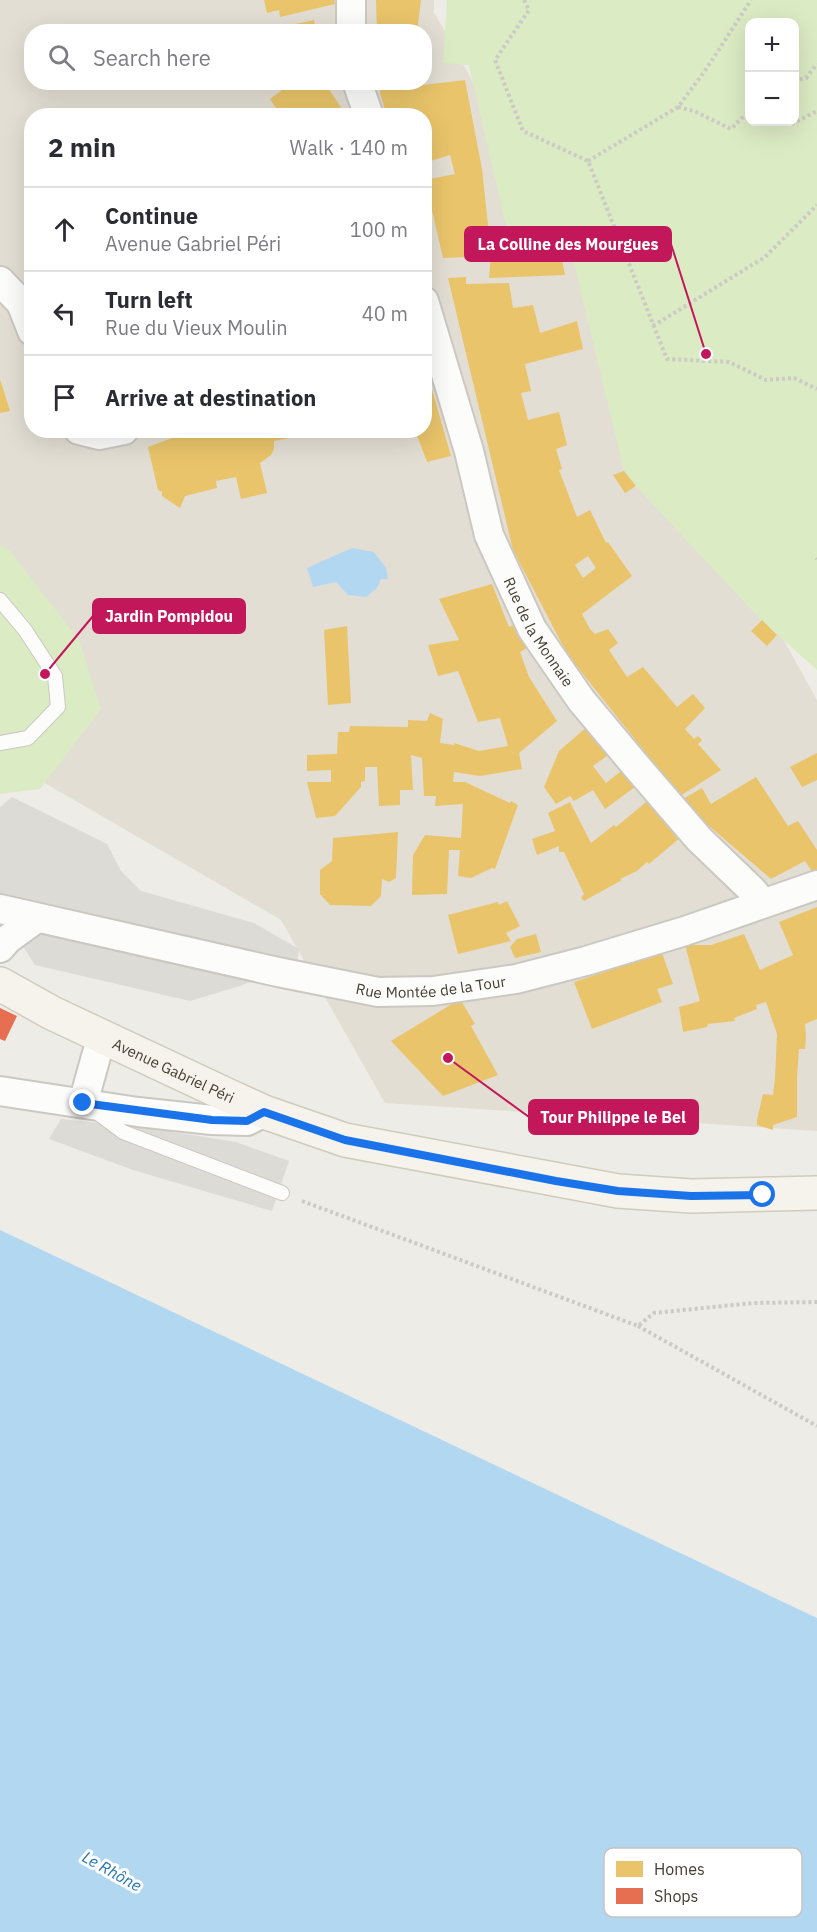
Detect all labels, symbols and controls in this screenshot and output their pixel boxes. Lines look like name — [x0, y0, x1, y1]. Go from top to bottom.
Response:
map controls — [745, 18, 799, 126]
button: + — [745, 18, 799, 72]
search box — [24, 24, 432, 90]
icon: search — [45, 41, 78, 74]
text: Search here — [93, 43, 211, 72]
button: − — [745, 72, 799, 126]
text: 2 min — [48, 130, 116, 164]
text: Walk · 140 m — [290, 134, 408, 161]
text: Continue — [105, 201, 198, 230]
icon: ahead — [48, 213, 81, 246]
text: 100 m — [350, 216, 408, 243]
callout: La Colline des Mourgues — [465, 227, 671, 261]
text: Avenue Gabriel Péri — [105, 230, 281, 257]
text: La Colline des Mourgues — [477, 234, 659, 254]
text: Turn left — [105, 285, 193, 314]
icon: left — [48, 297, 81, 330]
text: 40 m — [362, 300, 408, 327]
text: Rue du Vieux Moulin — [105, 314, 288, 341]
icon: arrive — [48, 381, 81, 414]
text: Arrive at destination — [105, 383, 316, 412]
street label: Rue de la Monnaie — [500, 574, 578, 690]
callout: Jardin Pompidou — [93, 599, 245, 633]
text: Jardin Pompidou — [105, 606, 233, 626]
street label: Rue Montée de la Tour — [354, 971, 507, 1002]
street label: Avenue Gabriel Péri — [110, 1033, 238, 1107]
route end — [69, 1089, 95, 1115]
callout: Tour Philippe le Bel — [529, 1100, 698, 1134]
text: Tour Philippe le Bel — [540, 1107, 686, 1127]
route start — [749, 1181, 775, 1207]
water label: Le Rhône — [79, 1847, 145, 1895]
legend — [604, 1848, 802, 1917]
text: Homes — [654, 1859, 705, 1879]
text: Shops — [654, 1886, 698, 1906]

